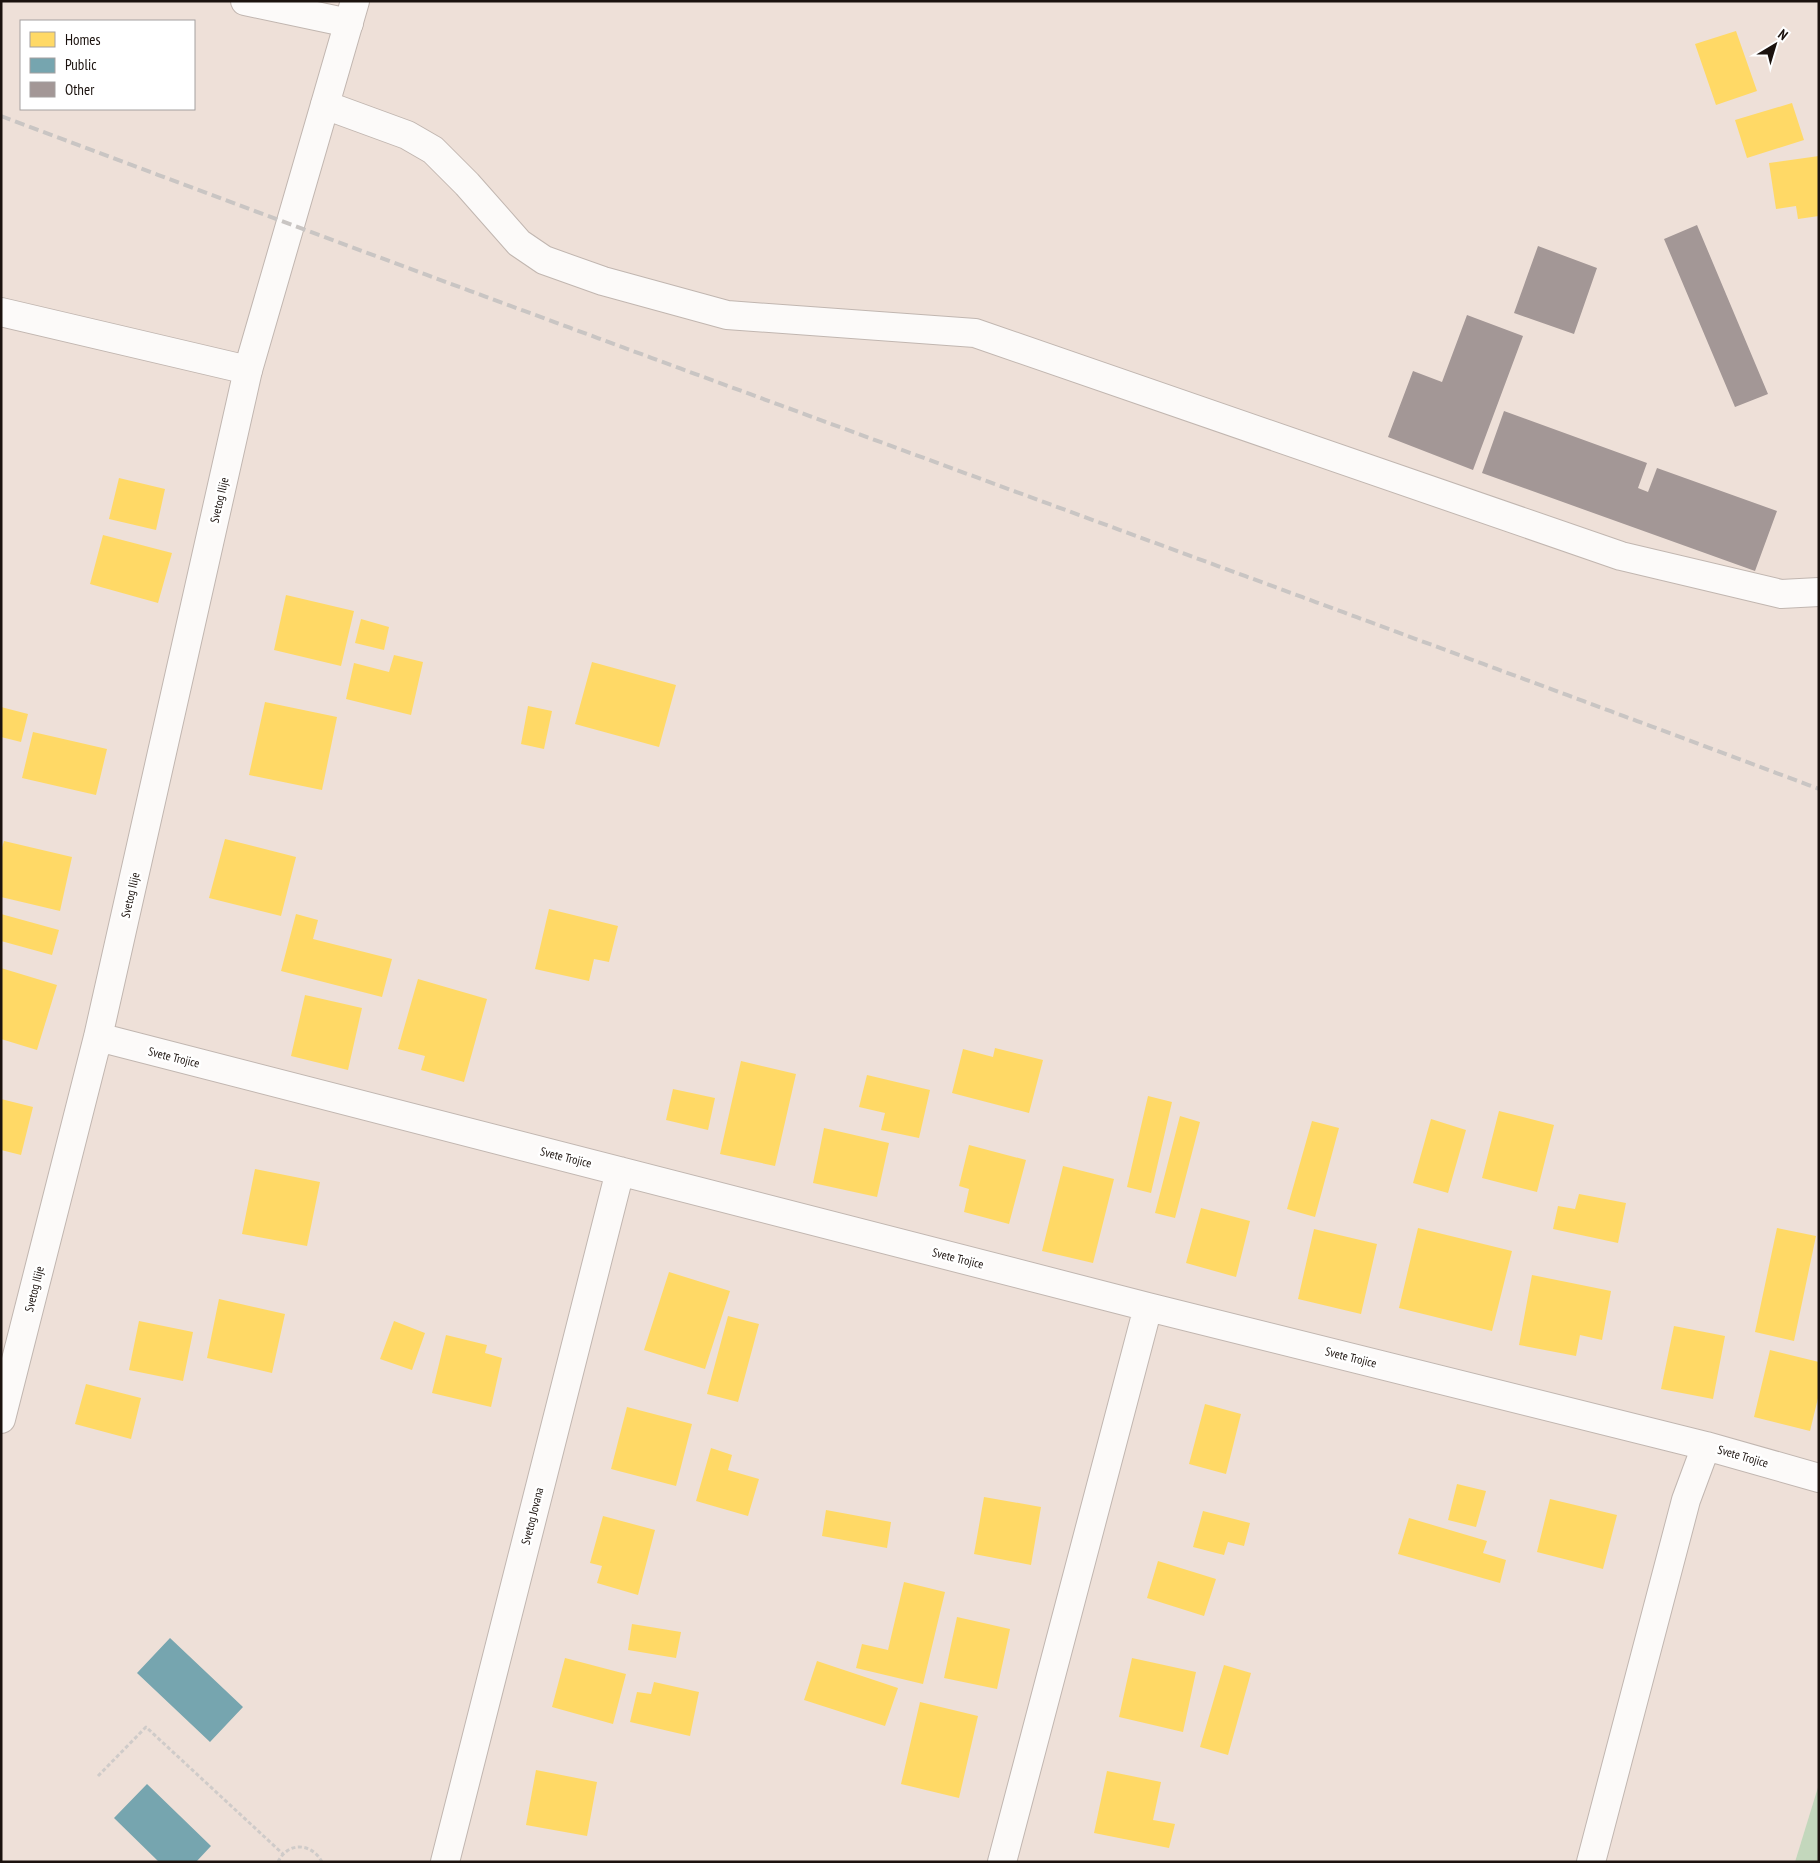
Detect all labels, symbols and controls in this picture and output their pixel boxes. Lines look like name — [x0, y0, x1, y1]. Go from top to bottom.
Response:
legend — [20, 20, 195, 110]
north arrow — [1750, 20, 1800, 70]
text: N — [1774, 25, 1792, 44]
text: Homes — [65, 30, 101, 49]
text: Public — [65, 55, 97, 74]
text: Other — [65, 80, 95, 99]
street label: Svetog Ilije — [206, 476, 232, 524]
street label: Svetog Ilije — [117, 871, 143, 919]
street label: Svete Trojice — [147, 1043, 201, 1071]
street label: Svete Trojice — [539, 1143, 593, 1171]
street label: Svete Trojice — [931, 1244, 985, 1272]
street label: Svetog Ilije — [21, 1265, 47, 1313]
street label: Svete Trojice — [1324, 1343, 1378, 1371]
street label: Svete Trojice — [1716, 1442, 1770, 1470]
street label: Svetog Jovana — [518, 1486, 546, 1546]

